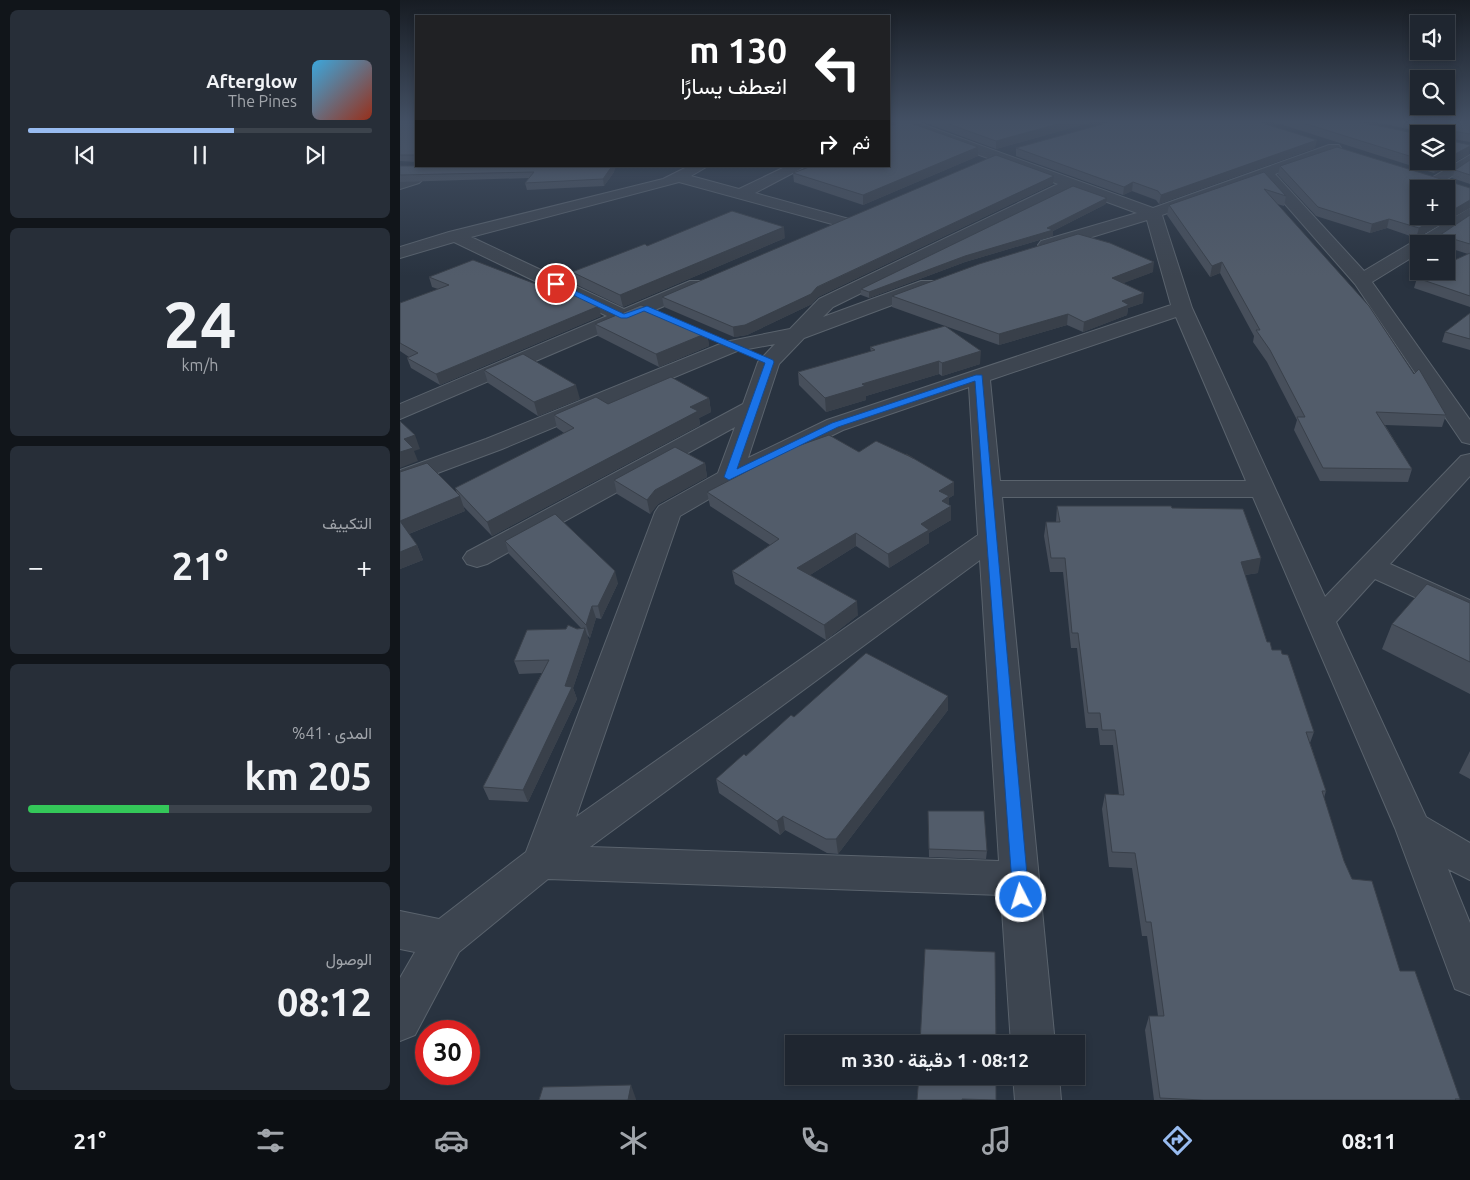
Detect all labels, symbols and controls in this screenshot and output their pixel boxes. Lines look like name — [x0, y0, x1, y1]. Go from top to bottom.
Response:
map controls — [1410, 15, 1455, 280]
button: sound — [1410, 15, 1455, 60]
text: 130 m — [689, 30, 787, 70]
icon: left — [805, 35, 870, 100]
text: Afterglow — [206, 70, 297, 92]
button: search — [1410, 70, 1455, 115]
text: انعطف يسارًا — [680, 73, 787, 98]
text: The Pines — [228, 92, 297, 110]
button: layers — [1410, 125, 1455, 170]
icon: right — [814, 130, 842, 158]
text: ثم — [852, 131, 870, 153]
icon: previous — [71, 141, 99, 169]
icon: pause — [186, 141, 214, 169]
icon: next — [301, 141, 329, 169]
button: + — [1410, 180, 1455, 225]
button: − — [1410, 235, 1455, 280]
pin — [535, 263, 577, 305]
icon: arrive — [542, 270, 570, 298]
text: 24 — [163, 287, 237, 360]
text: km/h — [182, 356, 218, 374]
text: التكييف — [322, 514, 372, 532]
text: 21° — [172, 545, 228, 587]
text: − — [28, 551, 44, 582]
text: + — [356, 551, 372, 582]
text: المدى · 41% — [292, 724, 372, 742]
text: 205 km — [245, 755, 372, 797]
position arrow — [994, 870, 1046, 922]
text: الوصول — [326, 950, 372, 968]
text: 08:12 — [277, 981, 372, 1023]
speed limit sign: 30 — [415, 1020, 480, 1085]
text: 08:12 · 1 دقيقة · 330 m — [841, 1049, 1029, 1071]
icon: filters — [253, 1123, 288, 1158]
icon: car — [434, 1123, 469, 1158]
icon: climate — [616, 1123, 651, 1158]
icon: phone — [797, 1123, 832, 1158]
icon: music — [979, 1123, 1014, 1158]
icon: directions — [1160, 1123, 1195, 1158]
text: 21° — [73, 1128, 106, 1153]
text: 08:11 — [1342, 1128, 1397, 1153]

